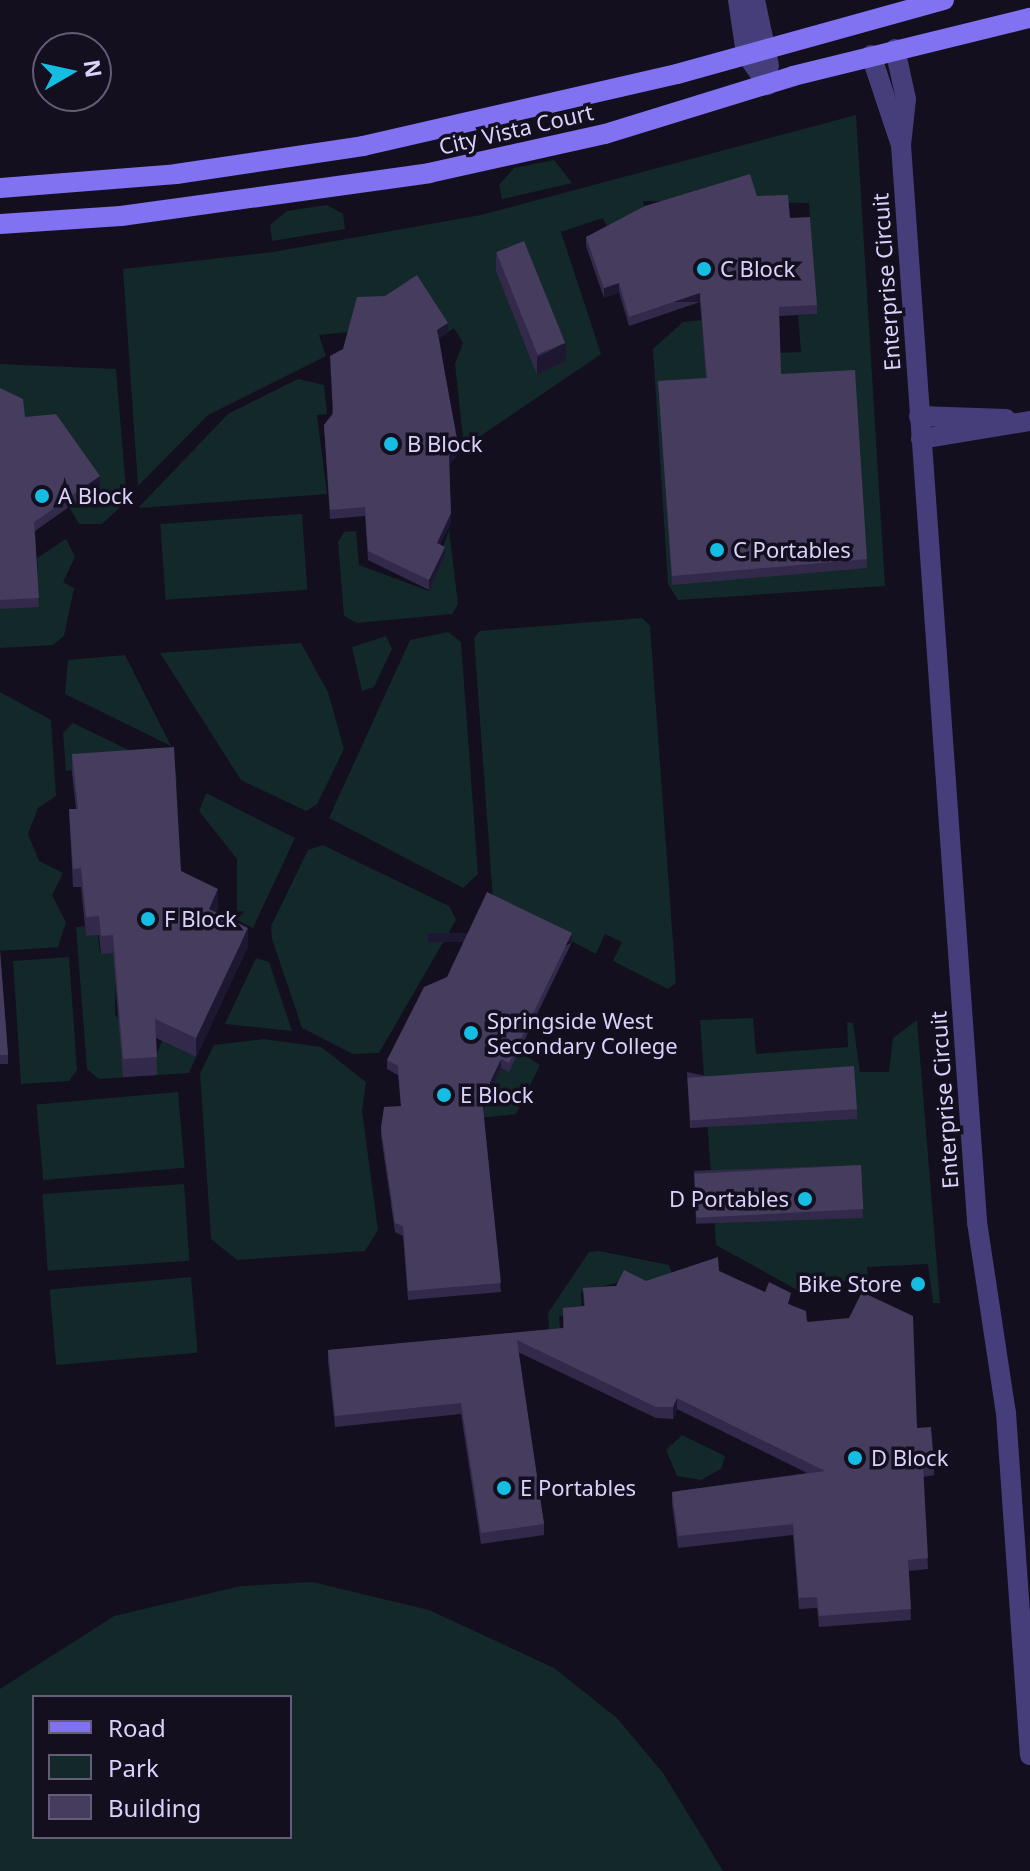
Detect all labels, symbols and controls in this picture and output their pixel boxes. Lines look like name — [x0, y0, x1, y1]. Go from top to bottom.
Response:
north arrow — [32, 32, 112, 112]
text: N — [78, 57, 110, 80]
street label: City Vista Court — [436, 98, 596, 160]
street label: Enterprise Circuit — [867, 192, 905, 372]
place label: C Block — [720, 256, 795, 282]
marker: C Block — [695, 260, 713, 278]
place label: B Block — [407, 431, 483, 457]
marker: B Block — [382, 435, 400, 453]
place label: A Block — [58, 483, 133, 509]
marker: A Block — [33, 487, 51, 505]
place label: C Portables — [733, 537, 851, 563]
marker: C Portables — [708, 541, 726, 559]
place label: F Block — [164, 906, 237, 932]
marker: F Block — [139, 910, 157, 928]
place label: Springside West Secondary College — [487, 1007, 678, 1058]
street label: Enterprise Circuit — [925, 1010, 963, 1190]
marker: Springside West Secondary College — [462, 1024, 480, 1042]
place label: E Block — [460, 1082, 534, 1108]
marker: E Block — [435, 1086, 453, 1104]
place label: D Portables — [669, 1186, 789, 1212]
marker: D Portables — [796, 1190, 814, 1208]
place label: Bike Store — [798, 1271, 902, 1297]
marker: Bike Store — [909, 1275, 927, 1293]
place label: D Block — [871, 1445, 948, 1471]
marker: D Block — [846, 1449, 864, 1467]
place label: E Portables — [520, 1475, 636, 1501]
marker: E Portables — [495, 1479, 513, 1497]
legend — [32, 1695, 292, 1839]
text: Road — [108, 1711, 166, 1744]
text: Park — [108, 1751, 159, 1784]
text: Building — [108, 1791, 201, 1824]

